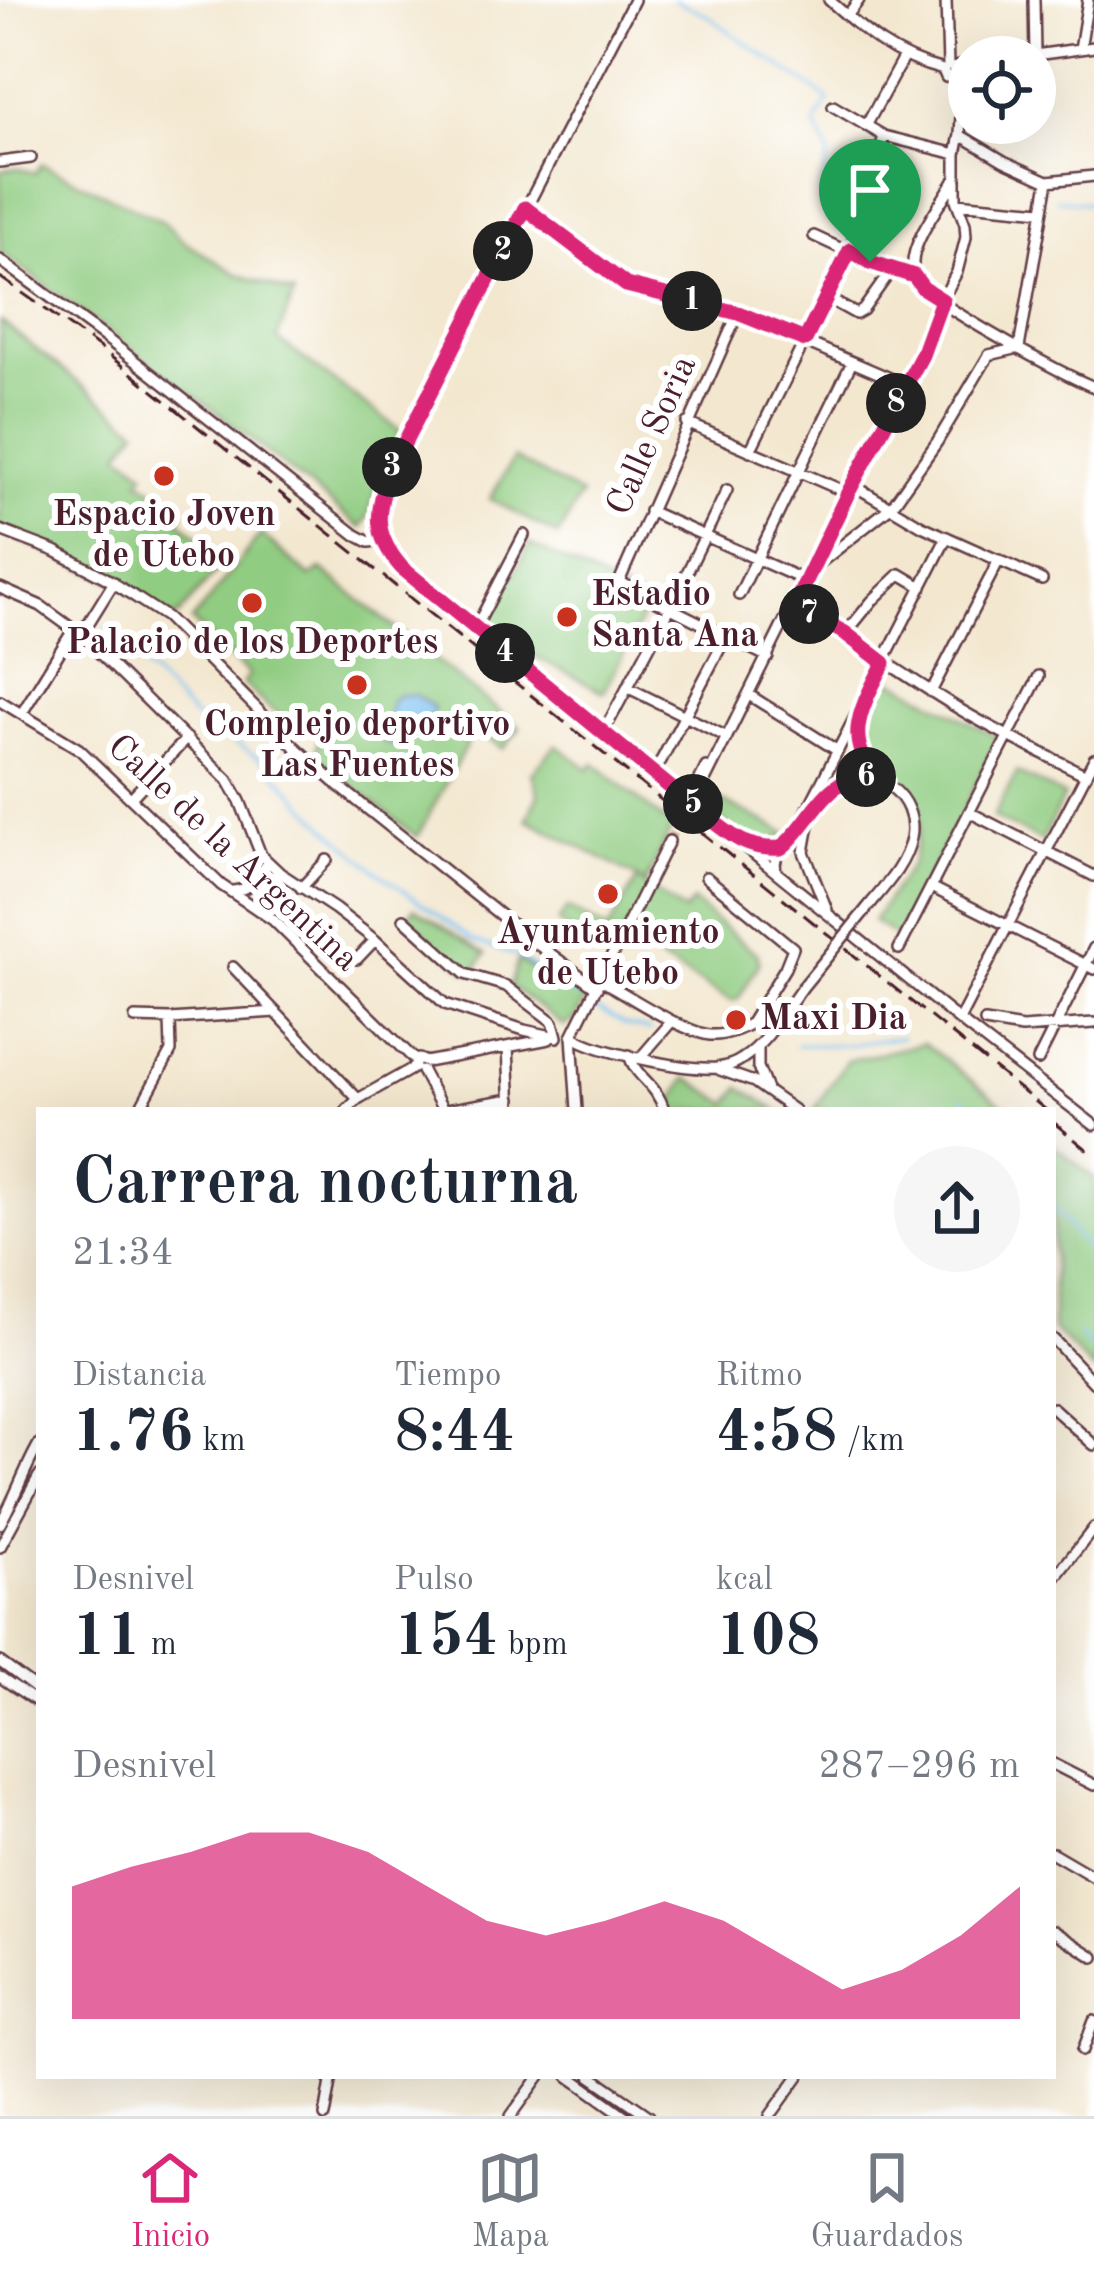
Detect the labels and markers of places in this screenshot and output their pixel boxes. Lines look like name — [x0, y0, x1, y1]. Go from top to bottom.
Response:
pin — [819, 139, 921, 262]
pin: 2 — [473, 221, 533, 281]
pin: 1 — [662, 271, 722, 331]
pin: 8 — [866, 373, 926, 433]
pin: 3 — [362, 437, 422, 497]
marker: Espacio Joven de Utebo — [151, 463, 177, 489]
place label: Espacio Joven de Utebo — [52, 498, 276, 575]
place label: Estadio Santa Ana — [591, 578, 759, 655]
pin: 7 — [779, 584, 839, 644]
marker: Palacio de los Deportes — [239, 590, 265, 616]
marker: Estadio Santa Ana — [554, 604, 580, 630]
pin: 4 — [475, 623, 535, 683]
place label: Palacio de los Deportes — [66, 626, 438, 662]
marker: Complejo deportivo Las Fuentes — [344, 672, 370, 698]
place label: Complejo deportivo Las Fuentes — [204, 708, 510, 785]
pin: 6 — [836, 747, 896, 807]
pin: 5 — [663, 774, 723, 834]
marker: Ayuntamiento de Utebo — [595, 881, 621, 907]
place label: Ayuntamiento de Utebo — [496, 916, 720, 993]
place label: Maxi Dia — [760, 1002, 907, 1038]
marker: Maxi Dia — [723, 1007, 749, 1033]

